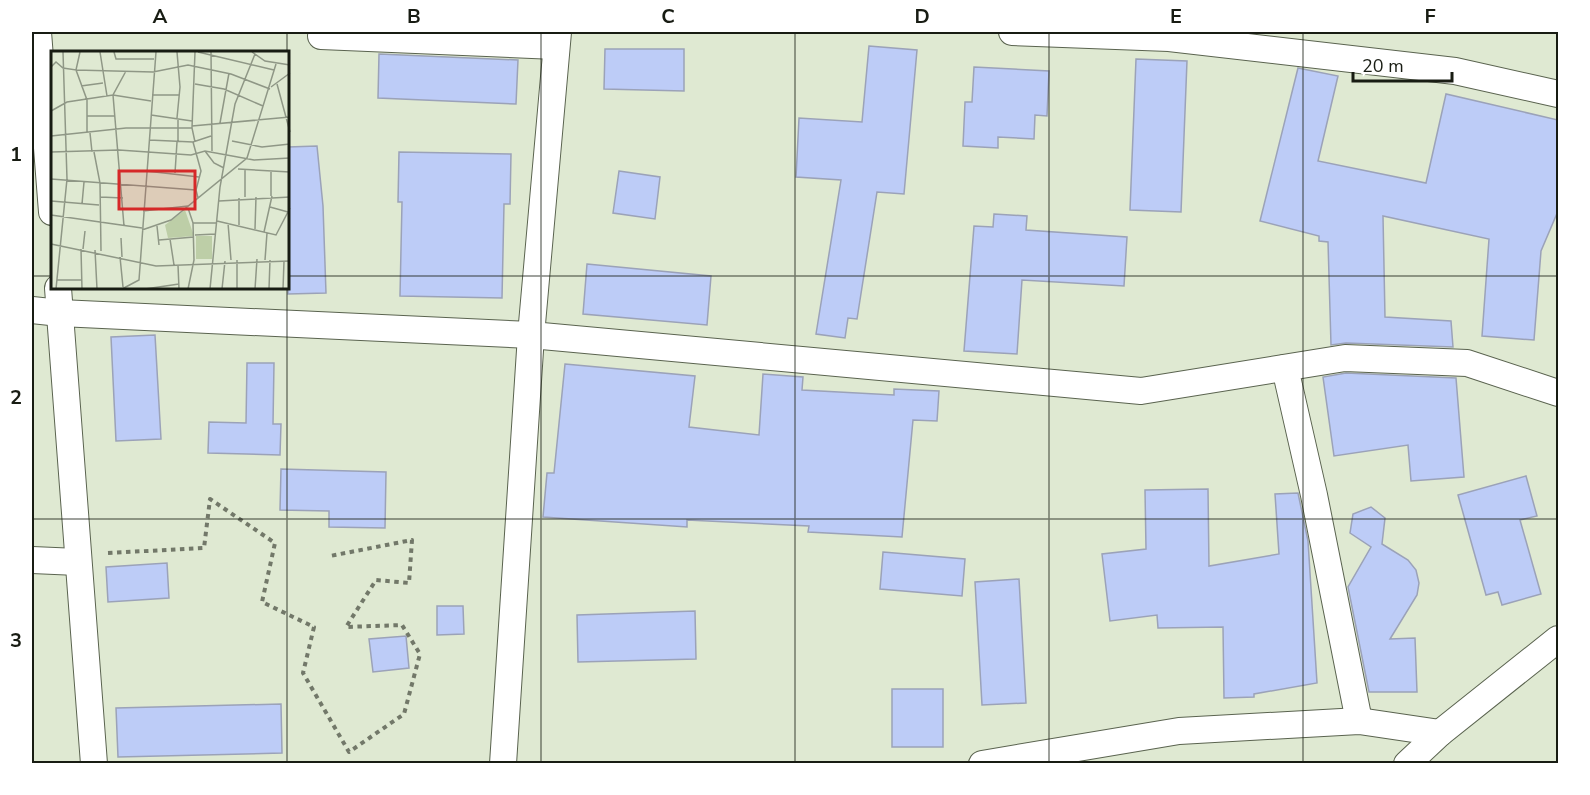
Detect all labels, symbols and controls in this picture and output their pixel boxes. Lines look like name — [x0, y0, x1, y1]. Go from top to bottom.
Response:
text: A — [153, 3, 168, 30]
text: B — [407, 3, 421, 30]
text: C — [661, 3, 675, 30]
text: D — [914, 3, 930, 30]
text: E — [1170, 3, 1182, 30]
text: F — [1424, 3, 1436, 30]
scale bar — [1353, 45, 1452, 83]
inset map — [51, 51, 290, 290]
text: 20 m — [1362, 54, 1404, 78]
text: 1 — [10, 141, 22, 168]
text: 2 — [10, 384, 22, 411]
text: 3 — [10, 627, 22, 654]

